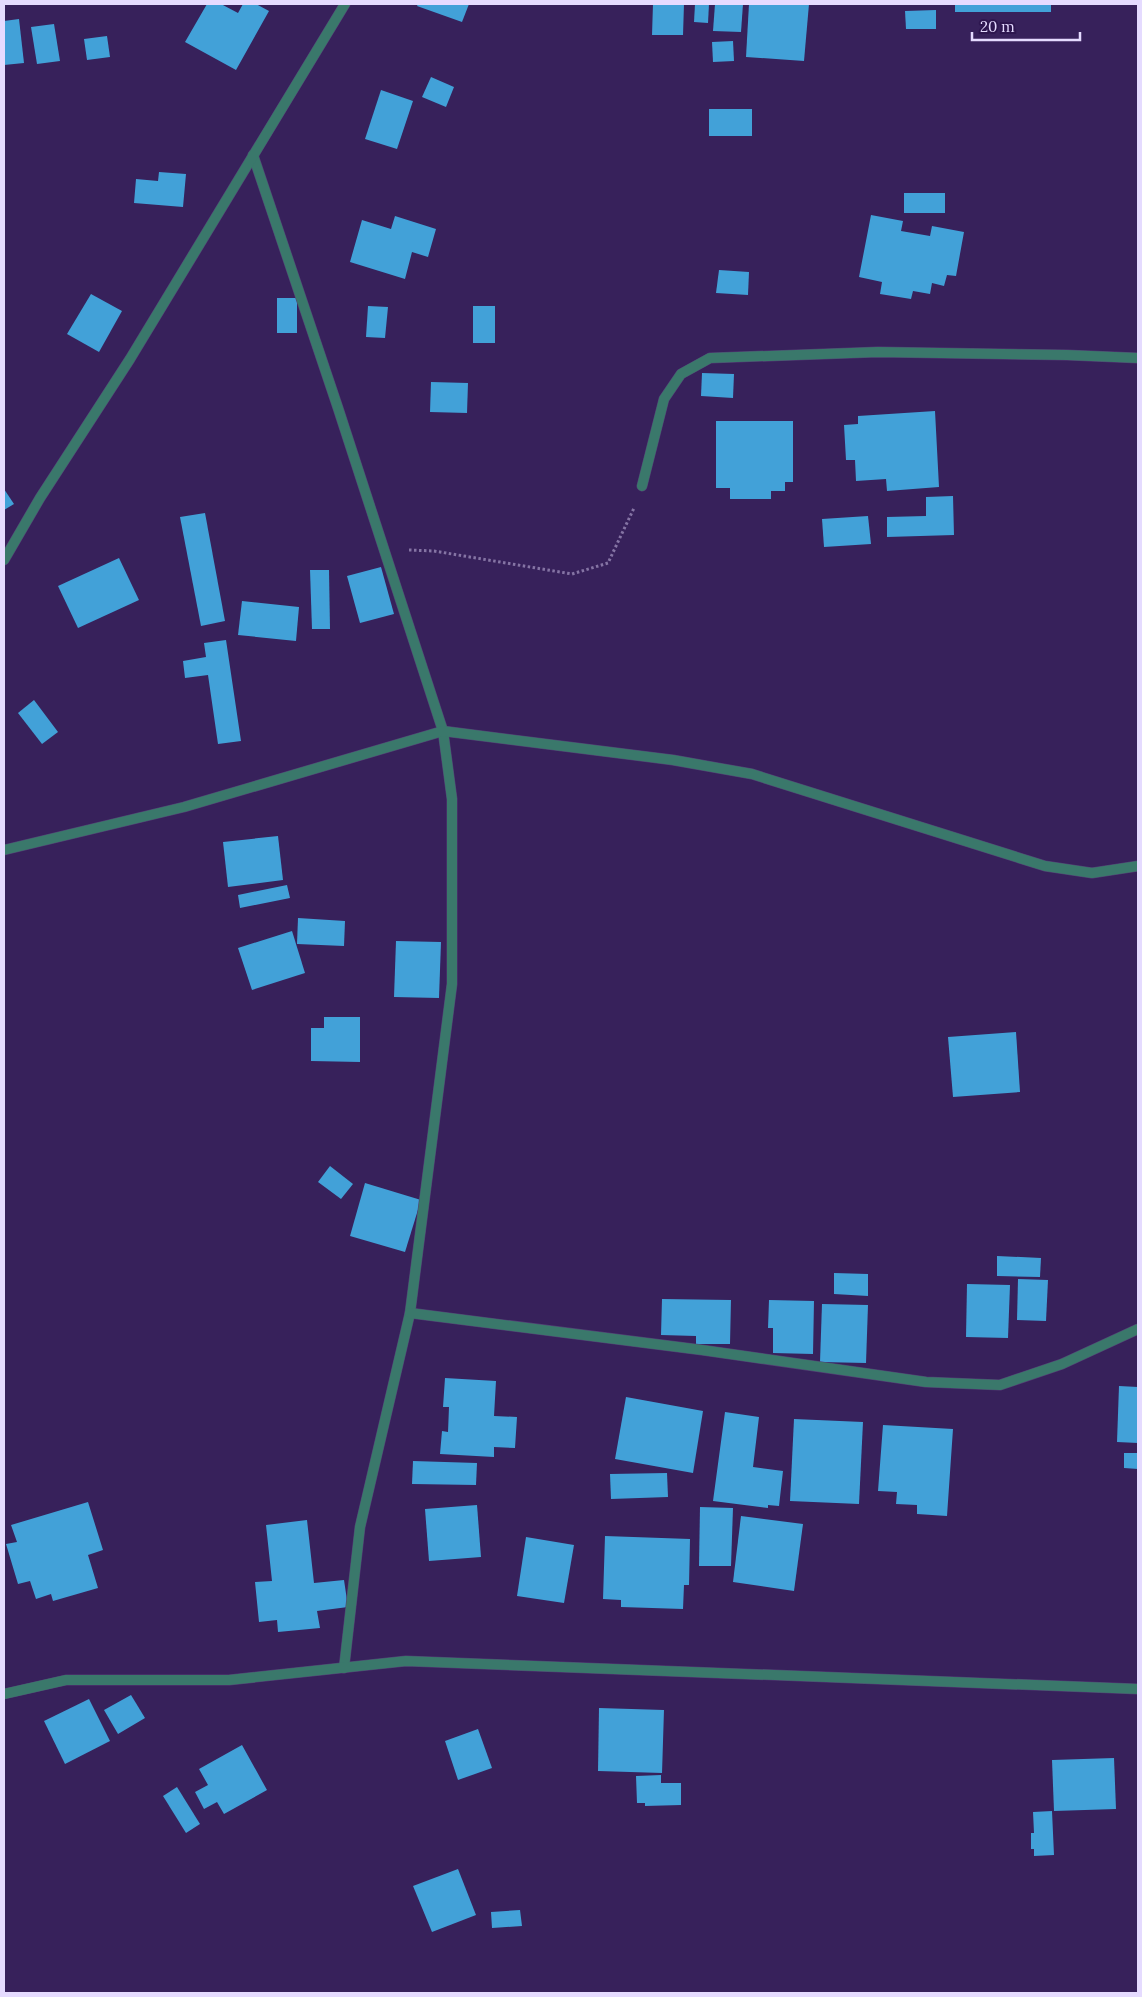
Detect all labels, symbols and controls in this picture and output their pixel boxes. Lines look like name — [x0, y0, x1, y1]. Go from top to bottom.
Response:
scale bar — [972, 10, 1080, 42]
text: 20 m — [980, 17, 1015, 36]

